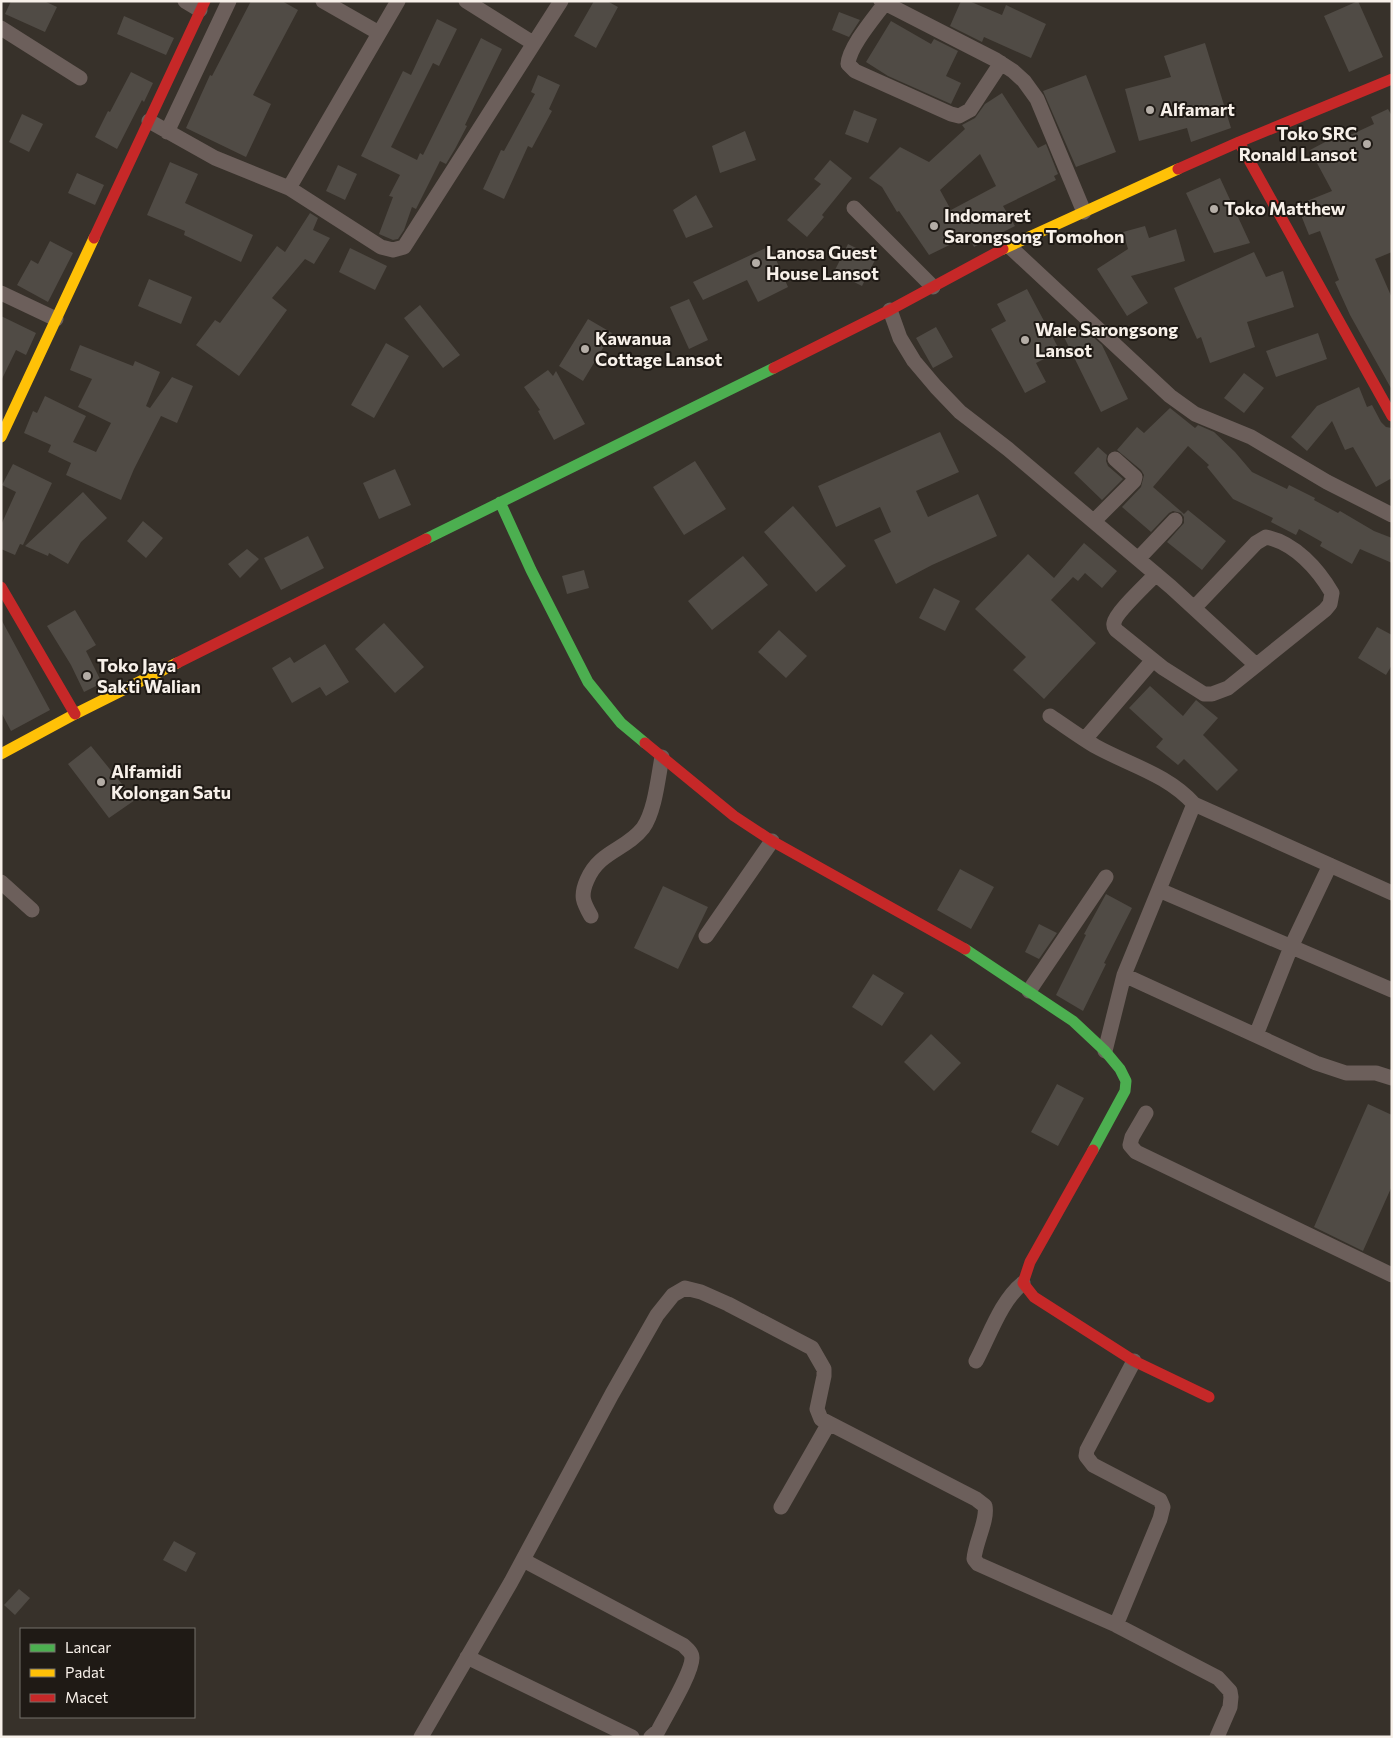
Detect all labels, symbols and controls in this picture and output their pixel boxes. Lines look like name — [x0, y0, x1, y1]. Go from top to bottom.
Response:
place label: Alfamart — [1160, 98, 1235, 120]
marker: Alfamart — [1144, 104, 1156, 116]
place label: Toko SRC Ronald Lansot — [1239, 122, 1357, 165]
marker: Toko SRC Ronald Lansot — [1361, 138, 1373, 150]
place label: Toko Matthew — [1224, 197, 1346, 219]
marker: Toko Matthew — [1208, 203, 1220, 215]
place label: Indomaret Sarongsong Tomohon — [944, 204, 1125, 247]
marker: Indomaret Sarongsong Tomohon — [928, 220, 940, 232]
place label: Lanosa Guest House Lansot — [766, 241, 879, 284]
marker: Lanosa Guest House Lansot — [750, 257, 762, 269]
place label: Wale Sarongsong Lansot — [1035, 318, 1178, 361]
place label: Kawanua Cottage Lansot — [595, 327, 723, 370]
marker: Wale Sarongsong Lansot — [1019, 334, 1031, 346]
marker: Kawanua Cottage Lansot — [579, 343, 591, 355]
place label: Toko Jaya Sakti Walian — [97, 654, 201, 697]
marker: Toko Jaya Sakti Walian — [81, 670, 93, 682]
place label: Alfamidi Kolongan Satu — [111, 760, 231, 803]
marker: Alfamidi Kolongan Satu — [95, 776, 107, 788]
legend — [20, 1628, 195, 1718]
text: Lancar — [65, 1638, 111, 1656]
text: Padat — [65, 1663, 105, 1681]
text: Macet — [65, 1688, 108, 1706]

